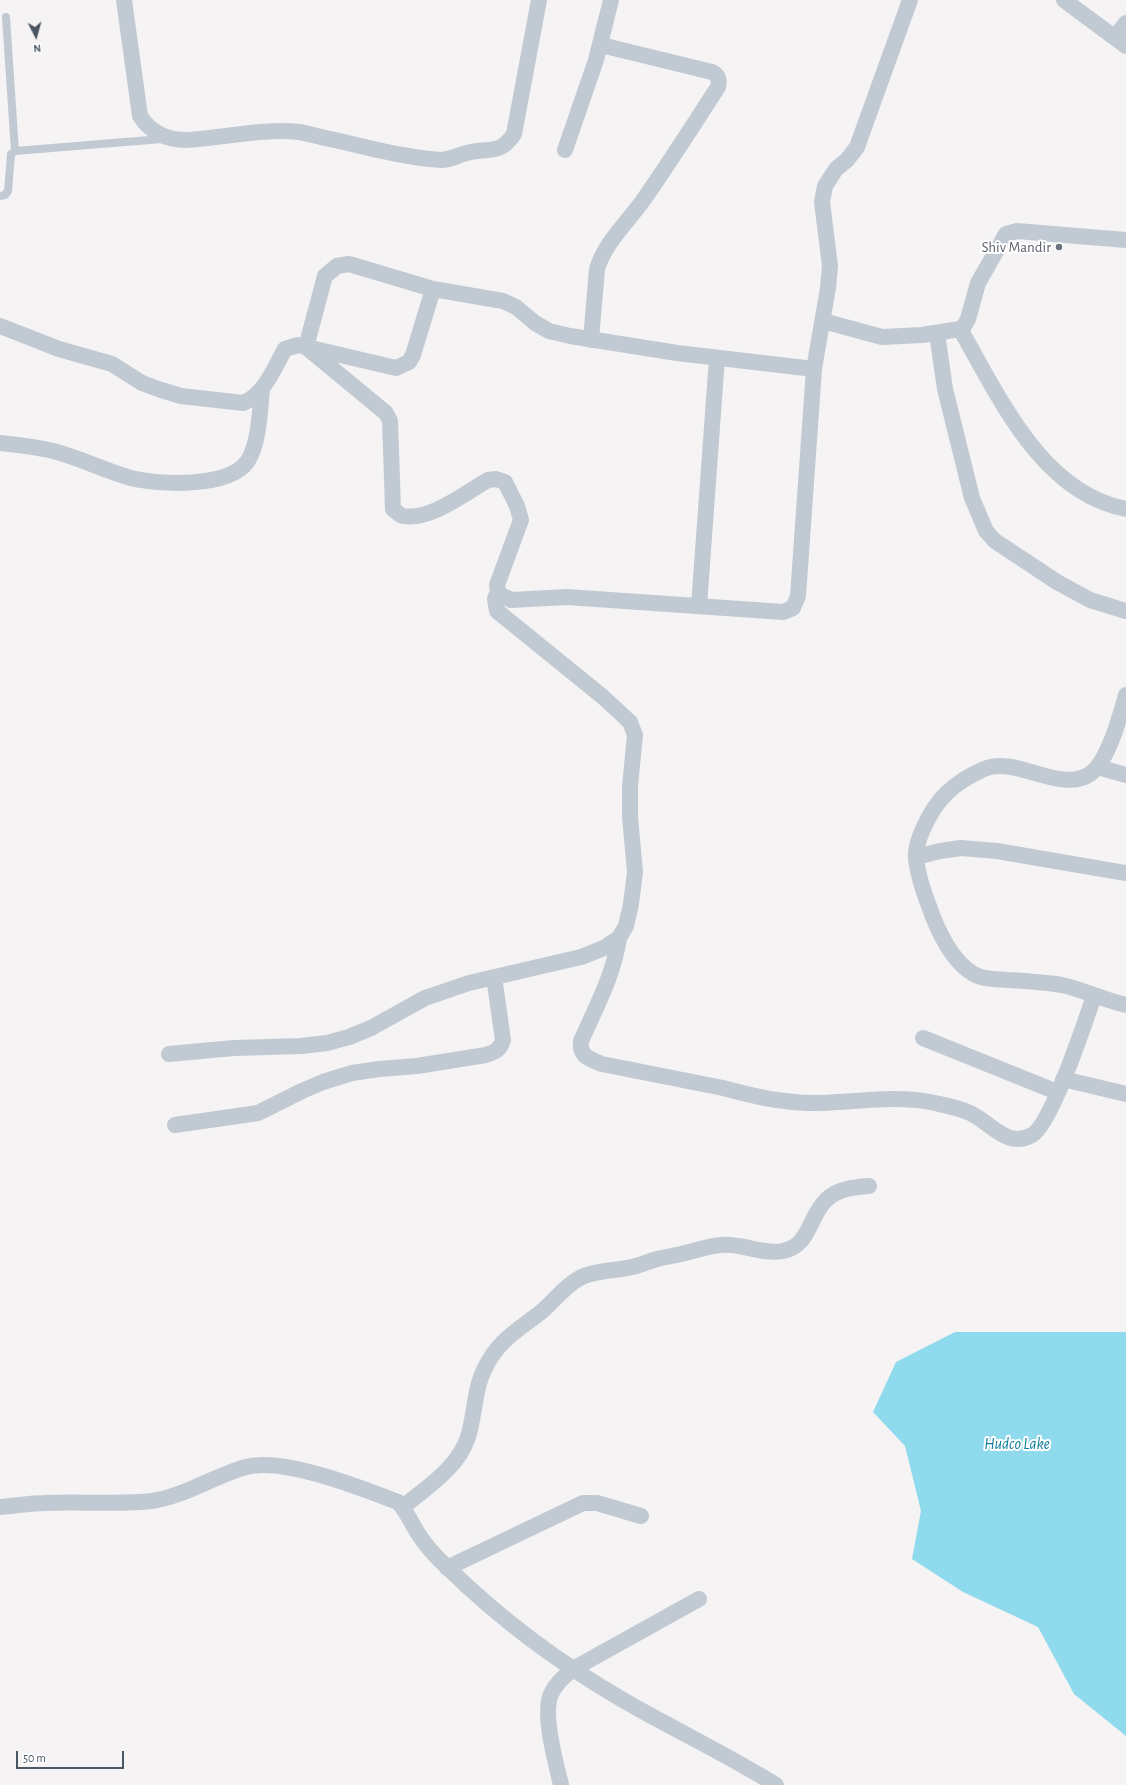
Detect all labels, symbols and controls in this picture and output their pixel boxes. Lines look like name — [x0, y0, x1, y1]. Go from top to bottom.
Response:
north arrow — [16, 16, 56, 56]
text: N — [33, 43, 42, 54]
place label: Shiv Mandir — [981, 238, 1051, 256]
marker: Shiv Mandir — [1054, 242, 1064, 252]
water label: Hudco Lake — [984, 1434, 1050, 1454]
scale bar — [18, 1743, 126, 1769]
text: 50 m — [23, 1752, 46, 1764]

